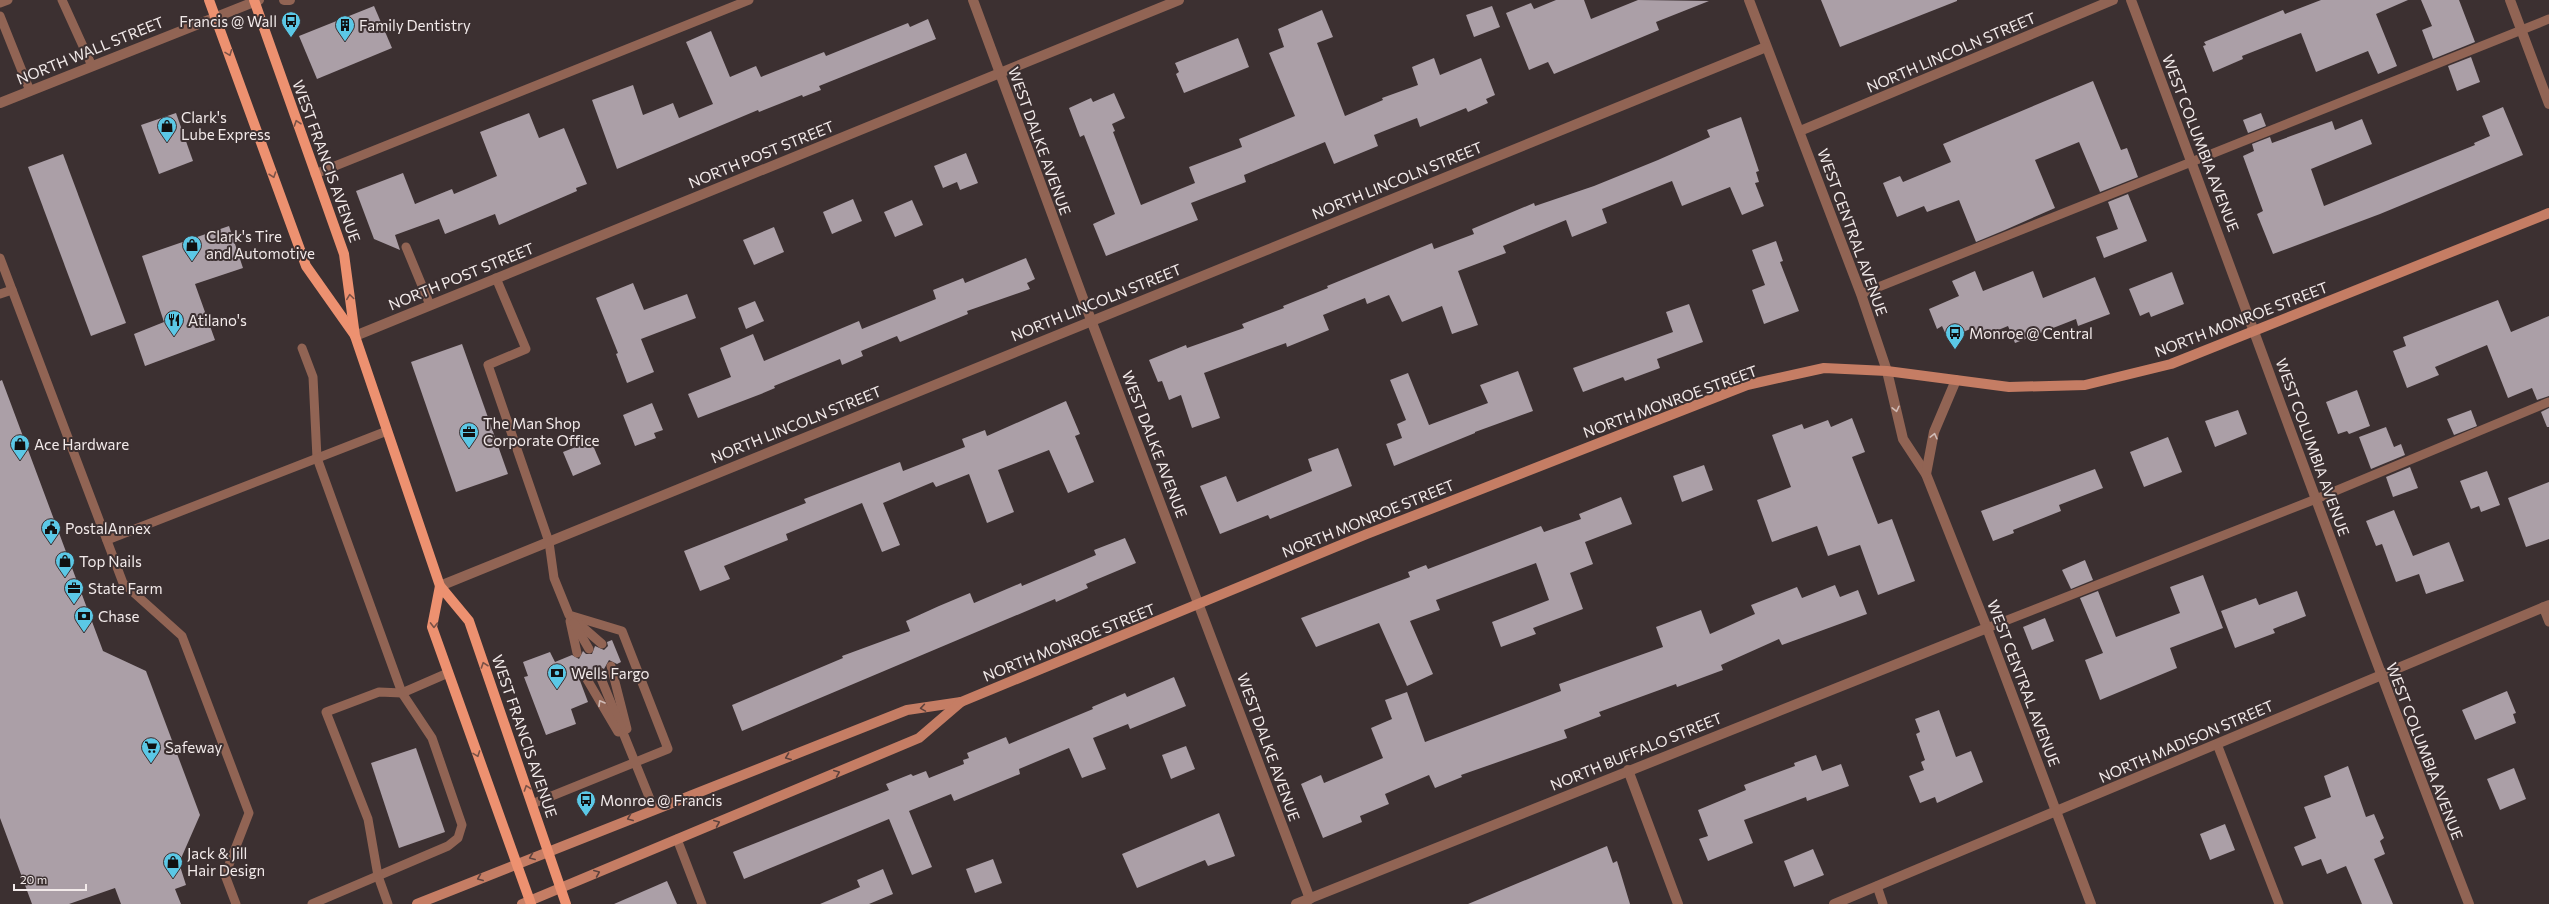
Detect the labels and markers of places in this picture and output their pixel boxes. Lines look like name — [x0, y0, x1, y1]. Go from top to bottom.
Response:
bus stop icon: Francis @ Wall — [280, 10, 302, 38]
place label: Francis @ Wall — [179, 12, 277, 30]
building icon: Family Dentistry — [334, 14, 356, 42]
place label: Family Dentistry — [359, 16, 471, 34]
place label: Clark's Lube Express — [181, 108, 271, 143]
shop icon: Clark's Lube Express — [156, 115, 178, 143]
place label: Clark's Tire and Automotive — [206, 227, 315, 262]
shop icon: Clark's Tire and Automotive — [181, 234, 203, 262]
restaurant icon: Atilano's — [163, 309, 185, 337]
place label: Atilano's — [188, 311, 247, 329]
bus stop icon: Monroe @ Central — [1944, 322, 1966, 350]
place label: Monroe @ Central — [1969, 324, 2093, 342]
place label: The Man Shop Corporate Office — [483, 414, 600, 449]
office icon: The Man Shop Corporate Office — [458, 421, 480, 449]
shop icon: Ace Hardware — [9, 433, 31, 461]
place label: Ace Hardware — [34, 435, 129, 453]
public building icon: PostalAnnex — [40, 517, 62, 545]
place label: PostalAnnex — [65, 519, 151, 537]
shop icon: Top Nails — [54, 550, 76, 578]
place label: Top Nails — [79, 552, 142, 570]
office icon: State Farm — [63, 577, 85, 605]
place label: State Farm — [88, 579, 163, 597]
bank icon: Chase — [73, 605, 95, 633]
place label: Chase — [98, 607, 140, 625]
bank icon: Wells Fargo — [546, 662, 568, 690]
place label: Wells Fargo — [571, 664, 650, 682]
supermarket icon: Safeway — [140, 736, 162, 764]
place label: Safeway — [165, 738, 222, 756]
bus stop icon: Monroe @ Francis — [575, 789, 597, 817]
place label: Monroe @ Francis — [600, 791, 722, 809]
place label: Jack & Jill Hair Design — [187, 844, 265, 879]
shop icon: Jack & Jill Hair Design — [162, 851, 184, 879]

